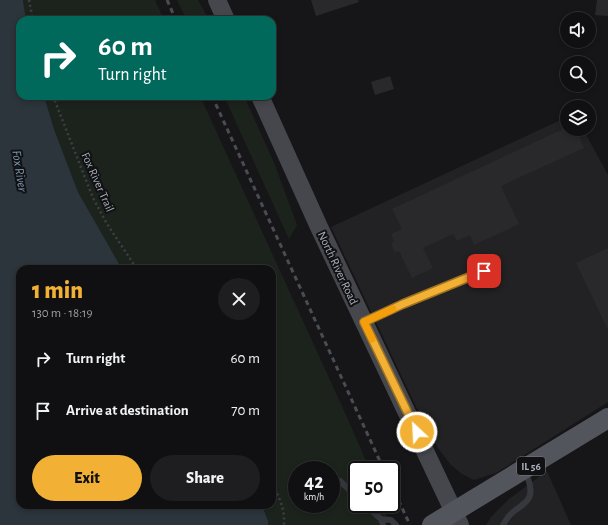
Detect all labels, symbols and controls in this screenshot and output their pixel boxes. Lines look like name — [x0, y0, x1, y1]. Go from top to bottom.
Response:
map controls — [560, 12, 596, 136]
button: sound — [560, 12, 596, 48]
icon: right — [32, 32, 84, 84]
text: 60 m — [98, 33, 153, 61]
button: search — [560, 56, 596, 92]
text: Turn right — [98, 66, 167, 84]
button: layers — [560, 100, 596, 136]
water label: Fox River — [9, 149, 29, 193]
street label: Fox River Trail — [80, 150, 116, 214]
street label: North River Road — [316, 229, 360, 307]
pin — [467, 254, 501, 288]
icon: arrive — [473, 260, 495, 282]
button: close — [218, 278, 260, 320]
text: 1 min — [32, 279, 83, 303]
text: 130 m · 18:19 — [32, 307, 93, 320]
icon: right — [32, 348, 54, 370]
text: Turn right — [66, 351, 125, 366]
text: 60 m — [231, 351, 260, 366]
icon: arrive — [32, 400, 54, 422]
text: Arrive at destination — [66, 403, 189, 418]
text: 70 m — [231, 403, 260, 418]
position arrow — [396, 411, 438, 453]
button: Exit — [32, 455, 142, 501]
button: Share — [150, 455, 260, 501]
road number: IL 56 — [517, 457, 545, 475]
speed limit sign: 50 — [348, 461, 400, 513]
text: 42 — [304, 472, 324, 492]
text: km/h — [304, 492, 324, 502]

